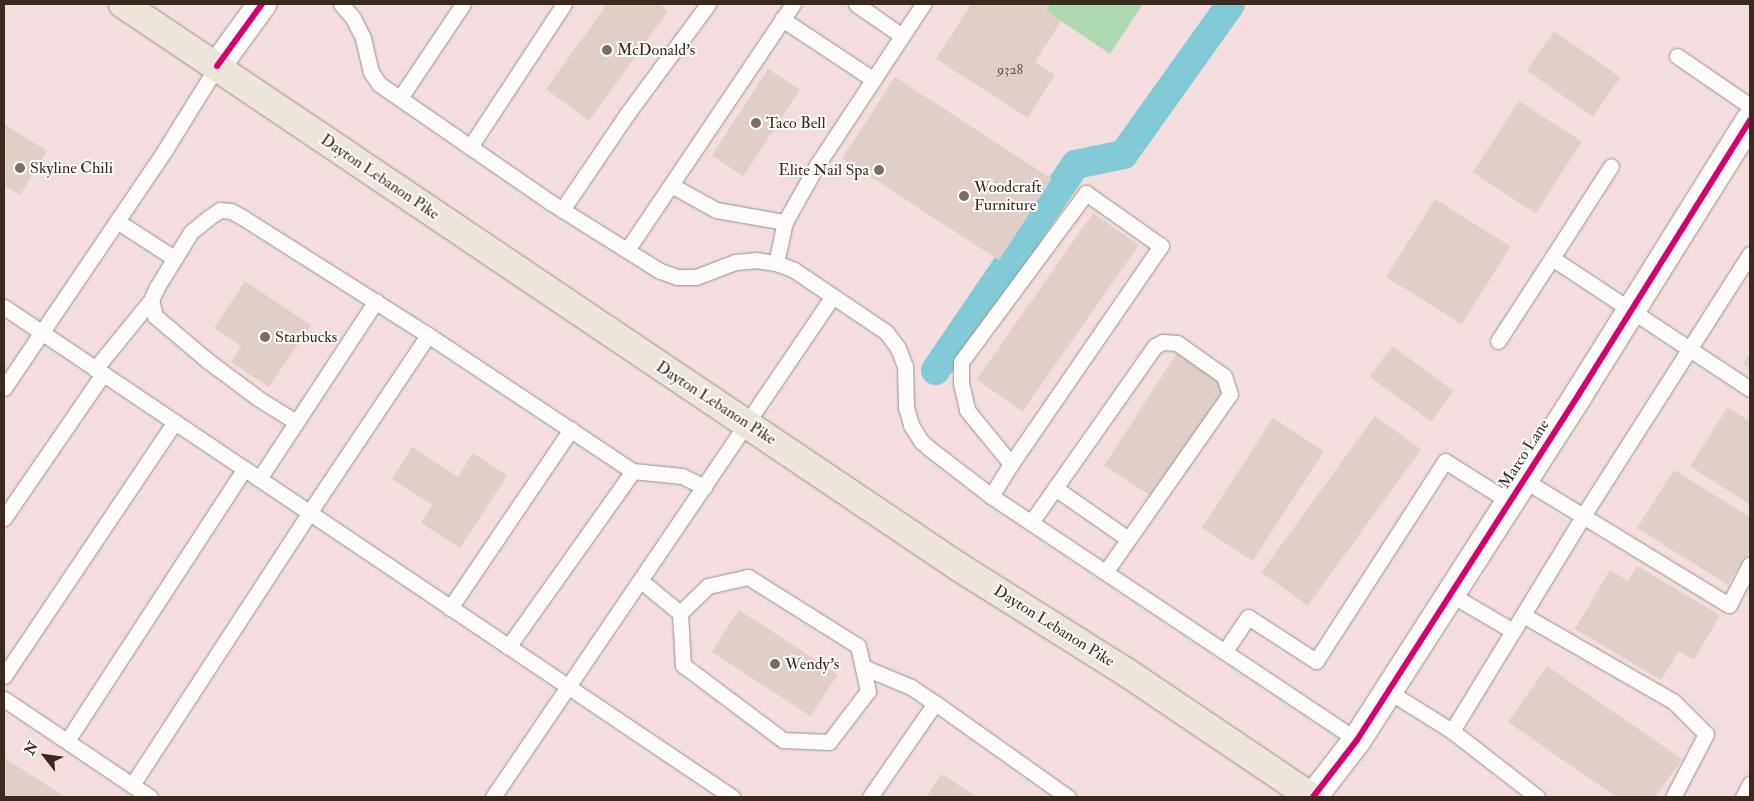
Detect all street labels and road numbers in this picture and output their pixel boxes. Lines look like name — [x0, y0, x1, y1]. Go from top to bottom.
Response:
street label: Dayton Lebanon Pike — [317, 130, 443, 224]
street label: Dayton Lebanon Pike — [653, 357, 779, 449]
street label: Marco Lane — [1495, 416, 1553, 492]
street label: Dayton Lebanon Pike — [990, 581, 1118, 671]

